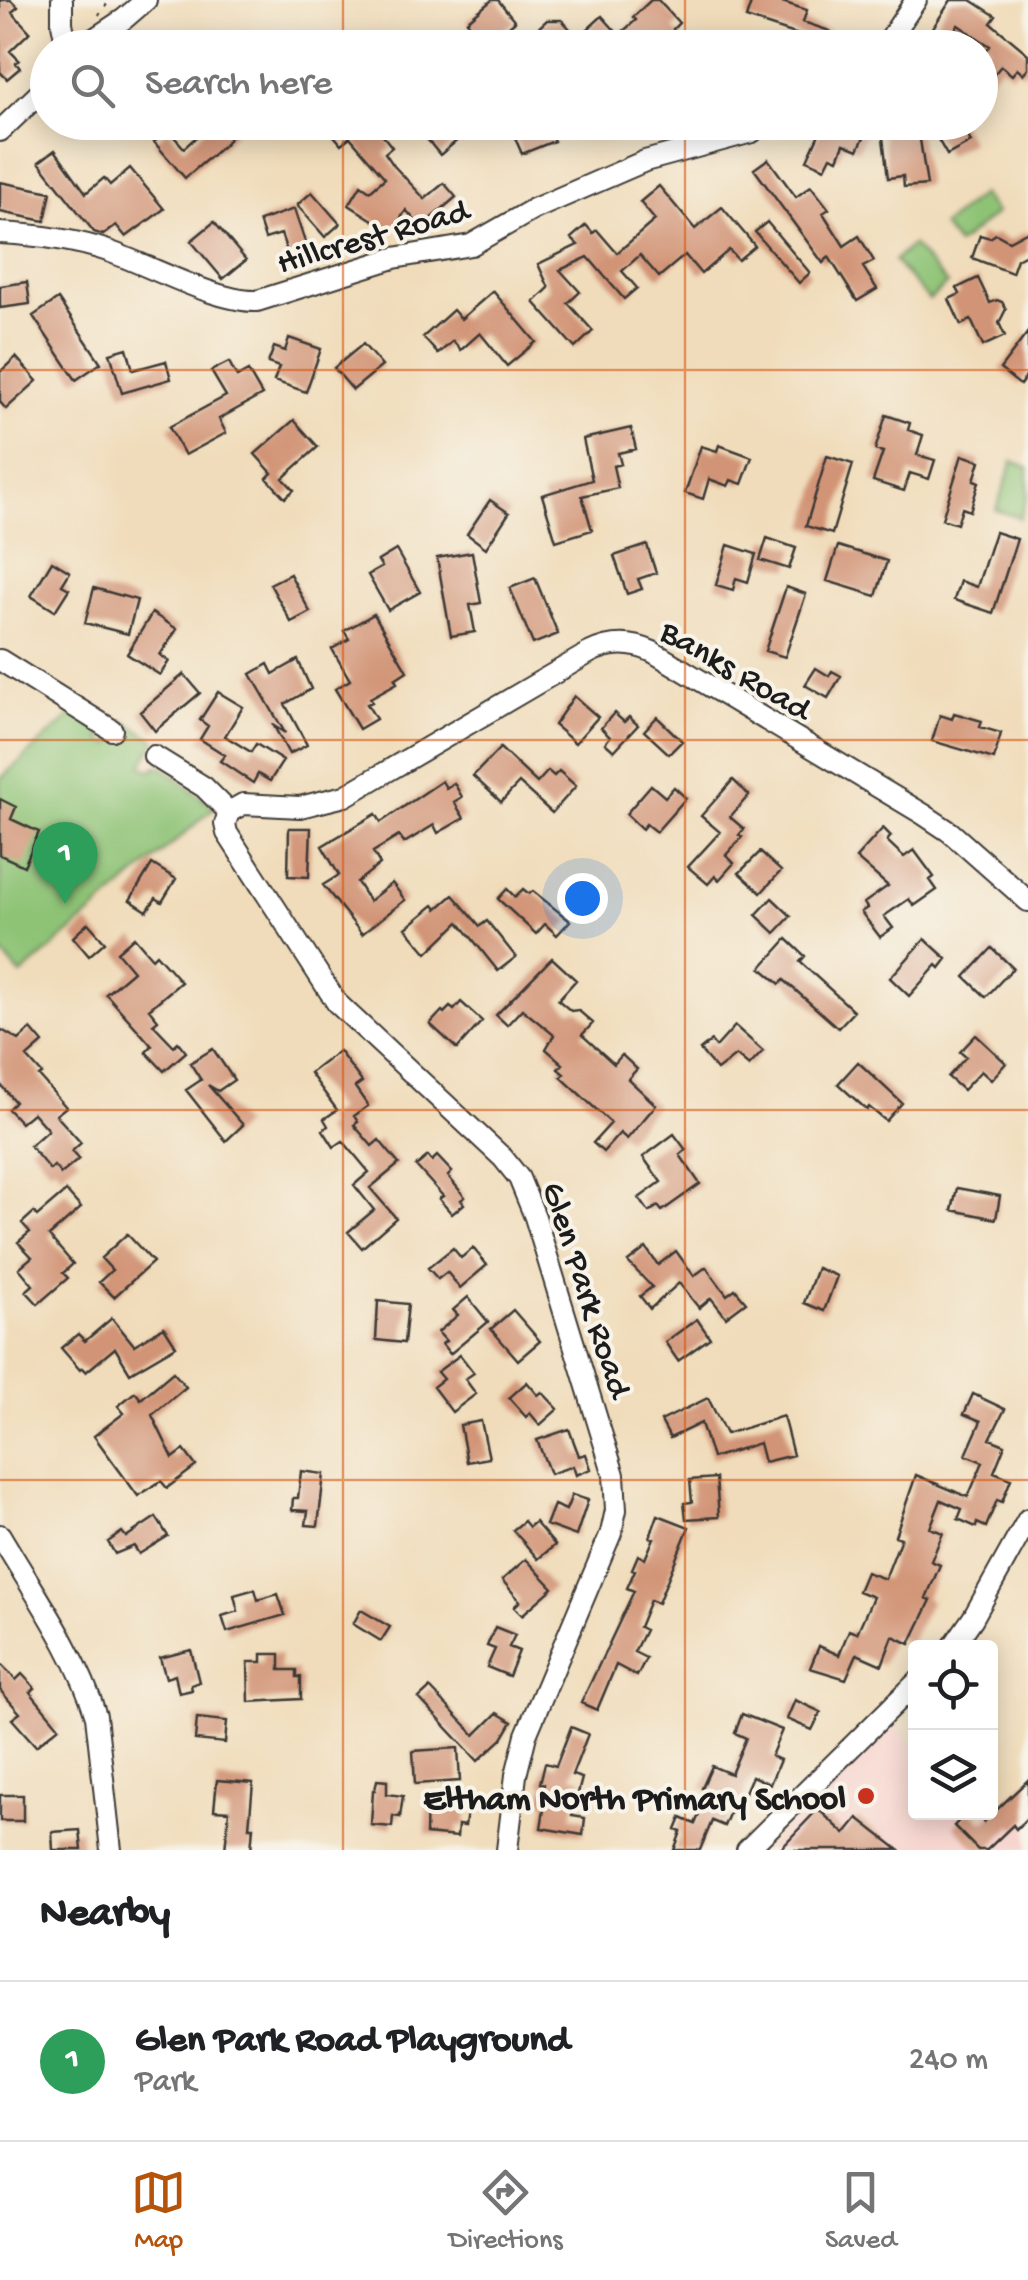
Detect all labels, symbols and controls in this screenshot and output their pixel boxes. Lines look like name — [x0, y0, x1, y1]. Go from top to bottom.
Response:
search box — [30, 30, 998, 140]
icon: search — [65, 58, 120, 113]
text: Search here — [145, 63, 332, 107]
street label: Hillcrest Road — [273, 192, 476, 286]
street label: Banks Road — [651, 613, 819, 734]
pin: 1 — [32, 822, 98, 904]
your location — [557, 873, 608, 924]
street label: Glen Park Road — [530, 1178, 639, 1406]
map controls — [908, 1640, 998, 1820]
button: locate — [908, 1640, 998, 1730]
button: layers — [908, 1730, 998, 1820]
place label: Eltham North Primary School — [424, 1781, 846, 1822]
marker: Eltham North Primary School — [855, 1785, 877, 1807]
text: Nearby — [40, 1891, 170, 1940]
text: Glen Park Road Playground — [135, 2020, 570, 2064]
text: 1 — [66, 2042, 79, 2080]
text: 240 m — [909, 2042, 988, 2080]
text: Park — [135, 2064, 196, 2102]
tab: Map — [131, 2165, 186, 2258]
tab: Directions — [449, 2165, 563, 2258]
tab: Saved — [825, 2165, 897, 2258]

